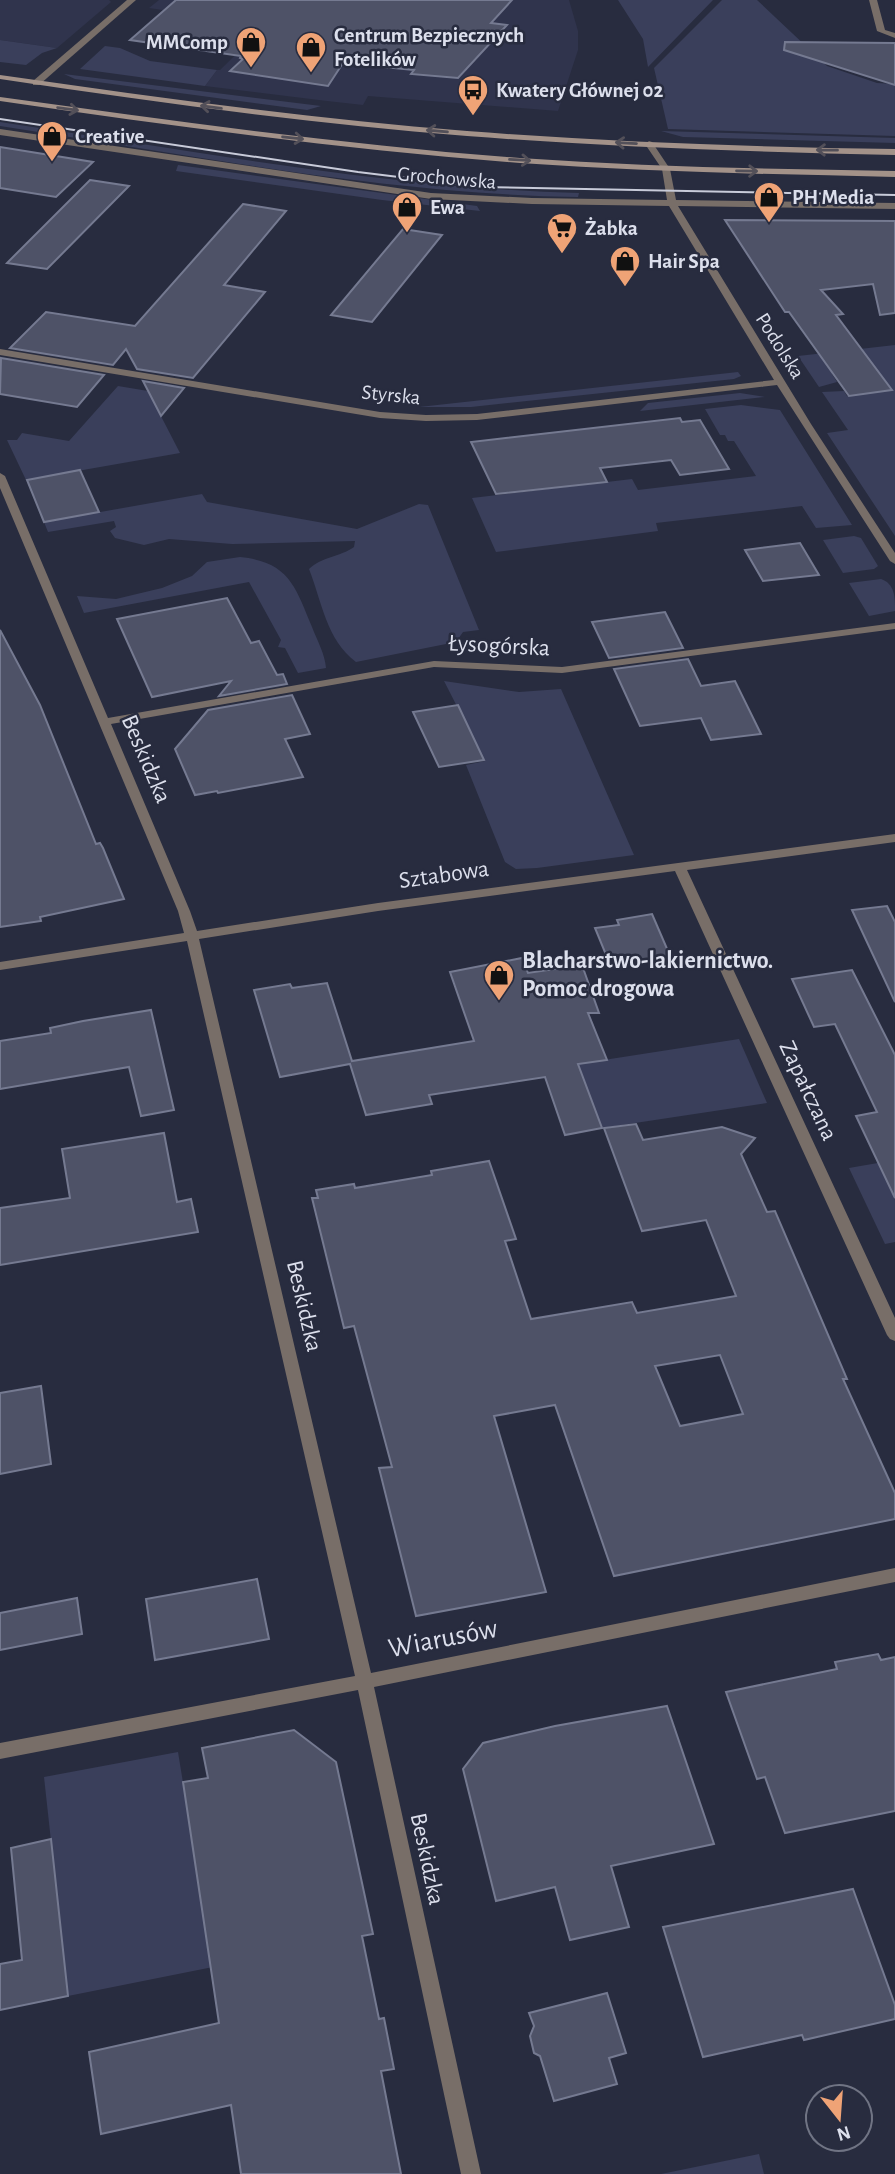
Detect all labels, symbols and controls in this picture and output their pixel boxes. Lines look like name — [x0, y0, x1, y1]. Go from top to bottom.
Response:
shop icon: MMComp — [234, 25, 268, 69]
place label: Centrum Bezpiecznych Fotelików — [334, 25, 524, 70]
shop icon: Centrum Bezpiecznych Fotelików — [294, 30, 328, 74]
place label: MMComp — [146, 32, 228, 53]
bus stop icon: Kwatery Głównej 02 — [456, 73, 490, 117]
place label: Kwatery Głównej 02 — [496, 80, 664, 101]
one-way arrow — [200, 100, 222, 113]
one-way arrow — [56, 102, 78, 115]
shop icon: Creative — [35, 119, 69, 163]
one-way arrow — [426, 124, 449, 137]
place label: Creative — [75, 126, 145, 147]
one-way arrow — [281, 132, 304, 145]
one-way arrow — [615, 136, 638, 149]
one-way arrow — [816, 144, 839, 157]
one-way arrow — [508, 153, 531, 166]
street label: Grochowska — [397, 163, 498, 193]
one-way arrow — [735, 165, 758, 178]
shop icon: PH Media — [752, 180, 786, 224]
place label: PH Media — [792, 187, 874, 208]
shop icon: Ewa — [390, 190, 424, 234]
place label: Ewa — [430, 197, 465, 218]
supermarket icon: Żabka — [545, 211, 579, 255]
place label: Żabka — [585, 217, 638, 239]
shop icon: Hair Spa — [608, 244, 642, 288]
place label: Hair Spa — [648, 251, 720, 272]
street label: Podolska — [752, 309, 808, 383]
street label: Styrska — [361, 381, 422, 409]
street label: Łysogórska — [447, 631, 551, 661]
street label: Beskidzka — [117, 711, 175, 807]
street label: Sztabowa — [397, 857, 491, 893]
place label: Blacharstwo-lakiernictwo. Pomoc drogowa — [522, 949, 773, 1001]
shop icon: Blacharstwo-lakiernictwo. Pomoc drogowa — [482, 958, 516, 1002]
street label: Zapałczana — [775, 1038, 841, 1144]
street label: Beskidzka — [282, 1258, 326, 1354]
street label: Wiarusów — [386, 1615, 500, 1663]
street label: Beskidzka — [406, 1811, 448, 1907]
north arrow — [804, 2083, 874, 2153]
text: N — [834, 2122, 853, 2144]

